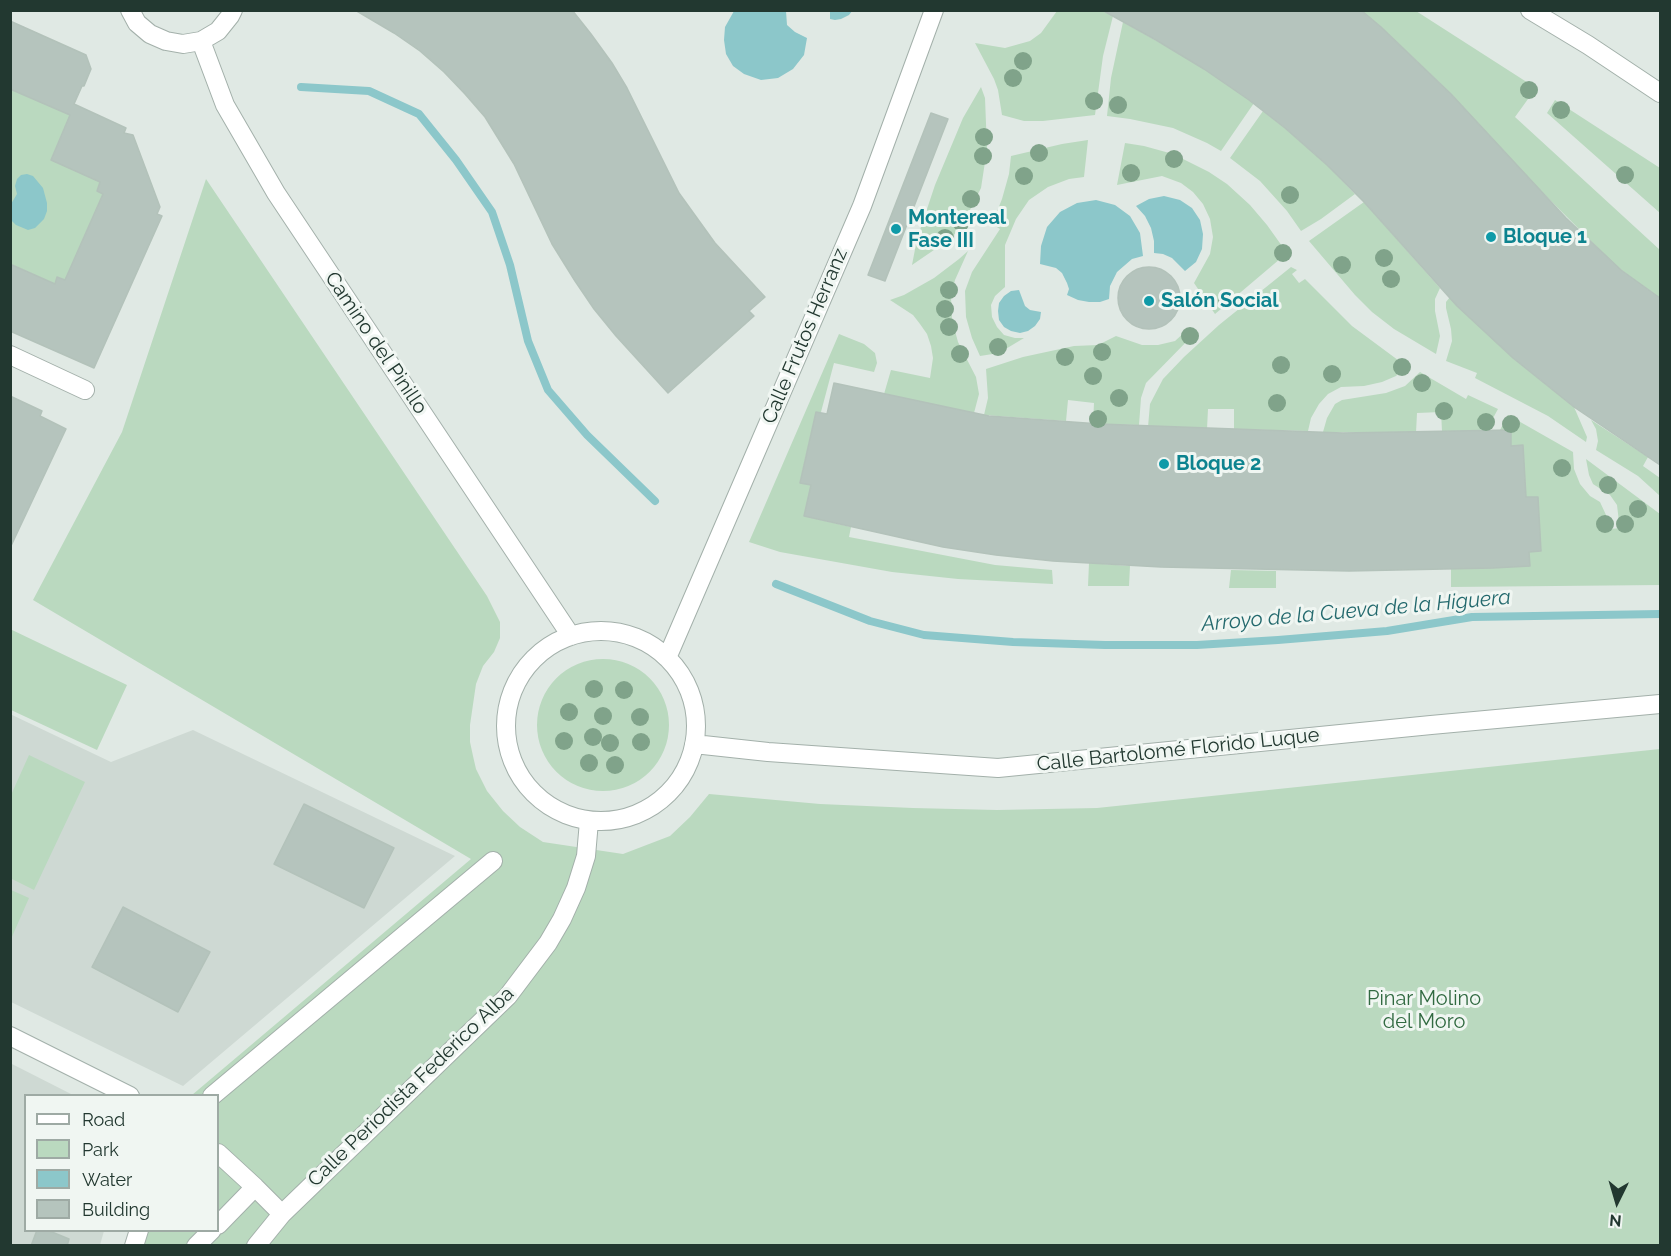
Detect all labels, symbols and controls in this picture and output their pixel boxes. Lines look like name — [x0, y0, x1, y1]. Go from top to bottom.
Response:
place label: Montereal Fase III — [908, 206, 1006, 253]
marker: Montereal Fase III — [889, 222, 903, 236]
place label: Bloque 1 — [1503, 225, 1587, 249]
marker: Bloque 1 — [1484, 230, 1498, 244]
street label: Calle Frutos Herranz — [757, 245, 853, 427]
street label: Camino del Pinillo — [320, 267, 432, 419]
place label: Salón Social — [1161, 289, 1279, 313]
marker: Salón Social — [1142, 294, 1156, 308]
place label: Bloque 2 — [1176, 452, 1261, 476]
marker: Bloque 2 — [1157, 457, 1171, 471]
water label: Arroyo de la Cueva de la Higuera — [1200, 585, 1512, 637]
street label: Calle Bartolomé Florido Luque — [1036, 723, 1320, 777]
street label: Calle Periodista Federico Alba — [303, 982, 519, 1192]
park label: Pinar Molino del Moro — [1367, 987, 1481, 1034]
legend — [24, 1094, 219, 1232]
text: Road — [82, 1109, 125, 1130]
text: Park — [82, 1139, 119, 1160]
text: Water — [82, 1169, 132, 1190]
north arrow — [1587, 1172, 1647, 1232]
text: Building — [82, 1199, 150, 1220]
text: N — [1608, 1210, 1622, 1230]

